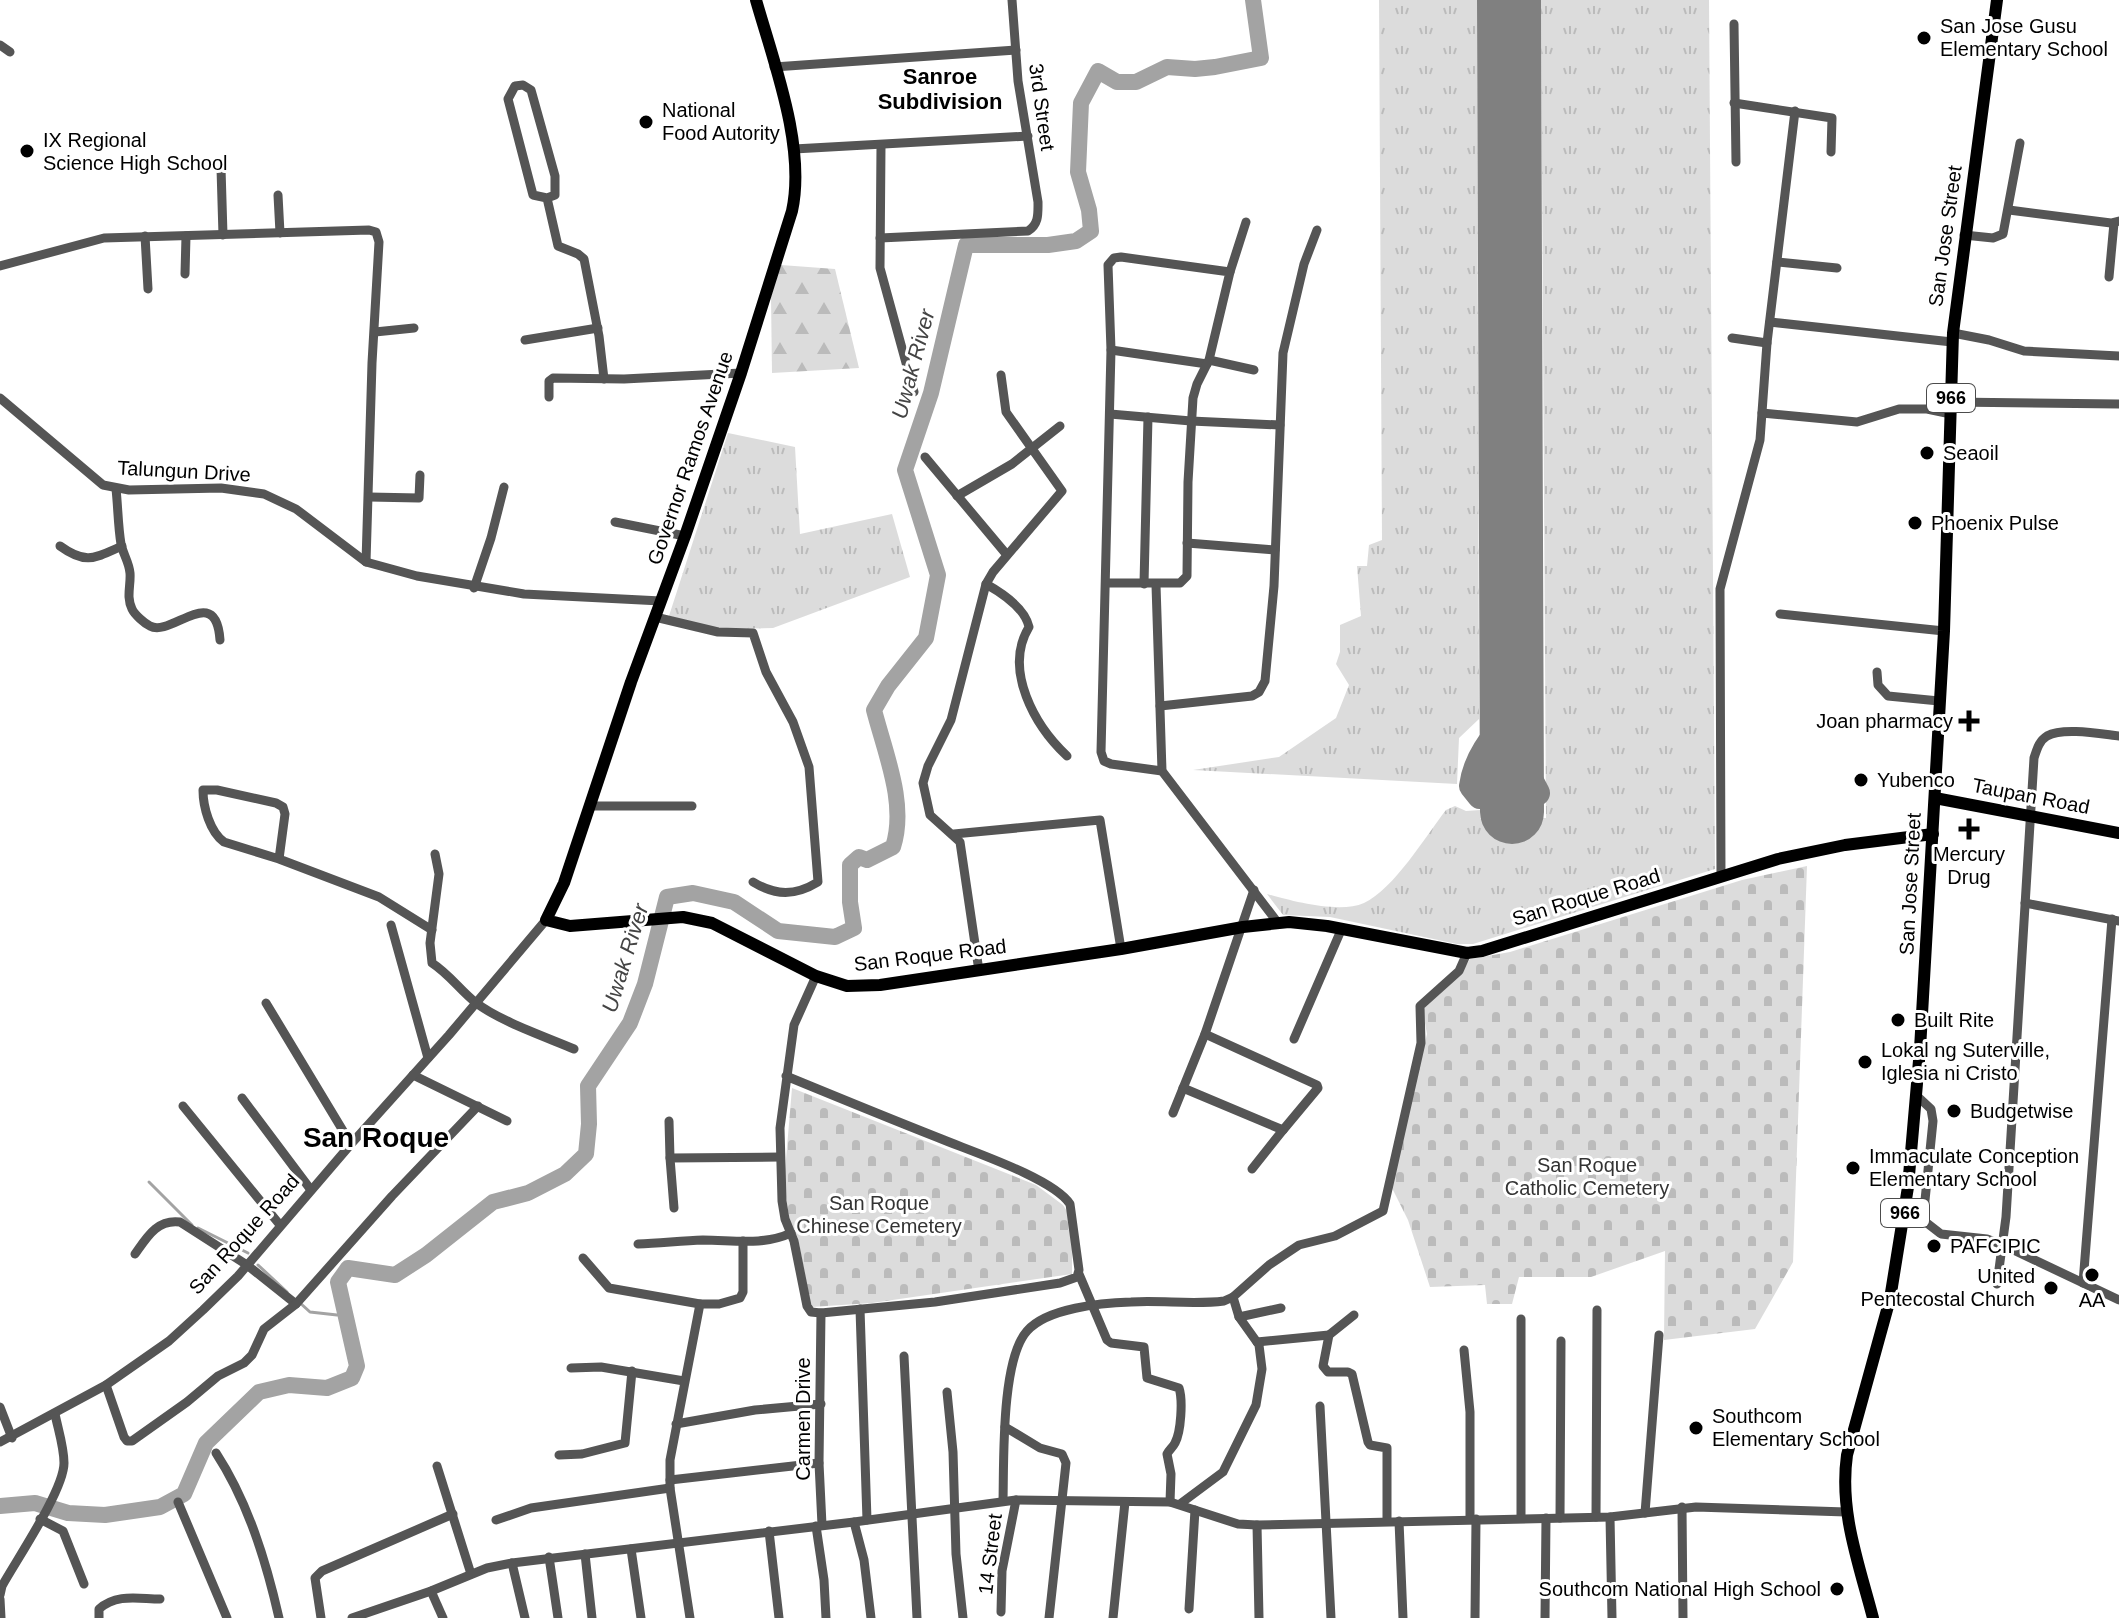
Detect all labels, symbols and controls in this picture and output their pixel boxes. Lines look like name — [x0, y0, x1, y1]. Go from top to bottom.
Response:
place label: San Jose Gusu Elementary School — [1940, 15, 2108, 60]
marker: San Jose Gusu Elementary School — [1915, 29, 1933, 47]
street label: 3rd Street — [1025, 62, 1059, 152]
district label: Sanroe Subdivision — [878, 64, 1002, 114]
place label: National Food Autority — [662, 99, 780, 144]
marker: National Food Autority — [637, 113, 655, 131]
place label: IX Regional Science High School — [43, 129, 228, 174]
marker: IX Regional Science High School — [18, 142, 36, 160]
street label: San Jose Street — [1924, 164, 1966, 308]
water label: Uwak River — [886, 305, 940, 422]
street label: Governor Ramos Avenue — [643, 348, 737, 568]
road number: 966 — [1927, 384, 1975, 412]
place label: Seaoil — [1943, 442, 1999, 464]
marker: Seaoil — [1918, 444, 1936, 462]
street label: Talungun Drive — [117, 457, 251, 485]
place label: Phoenix Pulse — [1931, 512, 2059, 534]
marker: Phoenix Pulse — [1906, 514, 1924, 532]
place label: Joan pharmacy — [1816, 710, 1953, 732]
marker: Joan pharmacy — [1960, 712, 1978, 730]
place label: Yubenco — [1877, 769, 1955, 791]
marker: Yubenco — [1852, 771, 1870, 789]
street label: Taupan Road — [1971, 774, 2091, 818]
street label: San Jose Street — [1895, 812, 1925, 956]
marker: Mercury Drug — [1960, 820, 1978, 838]
place label: Mercury Drug — [1933, 843, 2005, 888]
street label: San Roque Road — [1509, 864, 1663, 930]
water label: Uwak River — [597, 899, 654, 1015]
street label: San Roque Road — [853, 935, 1007, 975]
place label: Built Rite — [1914, 1009, 1994, 1031]
marker: Built Rite — [1889, 1011, 1907, 1029]
place label: Lokal ng Suterville, Iglesia ni Cristo — [1881, 1039, 2050, 1084]
marker: Lokal ng Suterville, Iglesia ni Cristo — [1856, 1053, 1874, 1071]
place label: Budgetwise — [1970, 1100, 2073, 1122]
marker: Budgetwise — [1945, 1102, 1963, 1120]
district label: San Roque — [303, 1122, 449, 1153]
place label: Immaculate Conception Elementary School — [1869, 1145, 2079, 1190]
park label: San Roque Catholic Cemetery — [1505, 1154, 1669, 1199]
marker: Immaculate Conception Elementary School — [1844, 1159, 1862, 1177]
street label: San Roque Road — [184, 1170, 304, 1298]
park label: San Roque Chinese Cemetery — [796, 1192, 962, 1237]
road number: 966 — [1881, 1199, 1929, 1227]
place label: PAFCIPIC — [1950, 1235, 2041, 1257]
marker: PAFCIPIC — [1925, 1237, 1943, 1255]
place label: United Pentecostal Church — [1860, 1265, 2035, 1310]
marker: AA — [2083, 1266, 2101, 1284]
marker: United Pentecostal Church — [2042, 1279, 2060, 1297]
place label: AA — [2079, 1289, 2106, 1311]
street label: Carmen Drive — [792, 1357, 814, 1481]
place label: Southcom Elementary School — [1712, 1405, 1880, 1450]
marker: Southcom Elementary School — [1687, 1419, 1705, 1437]
street label: 14 Street — [974, 1512, 1006, 1596]
place label: Southcom National High School — [1539, 1578, 1821, 1600]
marker: Southcom National High School — [1828, 1580, 1846, 1598]

